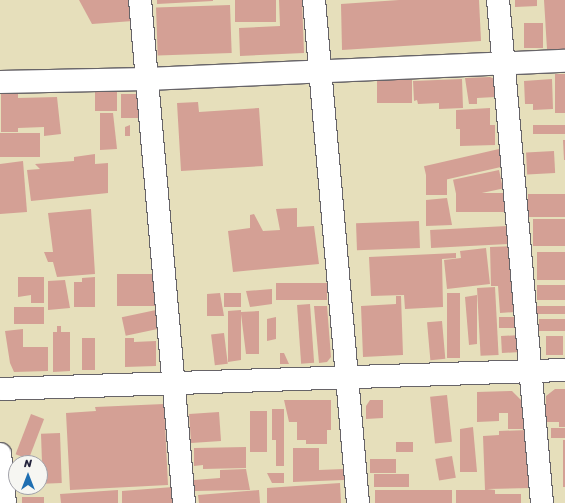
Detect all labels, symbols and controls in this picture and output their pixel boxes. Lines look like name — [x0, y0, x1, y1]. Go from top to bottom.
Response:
text: N — [24, 454, 32, 473]
north arrow — [8, 455, 48, 495]

